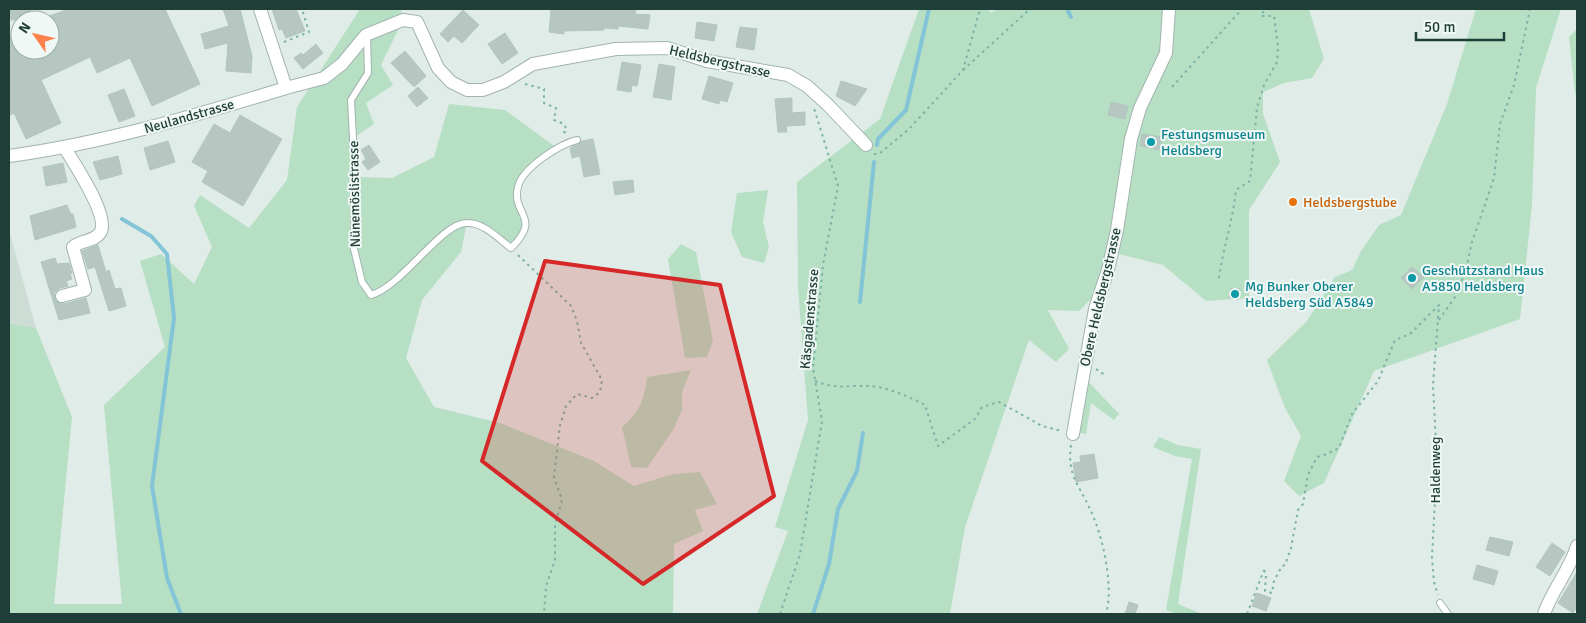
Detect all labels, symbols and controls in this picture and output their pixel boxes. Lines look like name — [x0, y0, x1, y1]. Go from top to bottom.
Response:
north arrow — [10, 10, 60, 60]
scale bar — [1416, 10, 1504, 42]
text: 50 m — [1424, 18, 1455, 36]
text: N — [15, 19, 34, 37]
street label: Heldsbergstrasse — [668, 42, 772, 81]
street label: Neulandstrasse — [142, 96, 236, 137]
place label: Festungsmuseum Heldsberg — [1161, 126, 1266, 159]
marker: Festungsmuseum Heldsberg — [1145, 136, 1157, 148]
street label: Nünemöslistrasse — [345, 141, 364, 247]
place label: Heldsbergstube — [1303, 194, 1397, 211]
marker: Heldsbergstube — [1287, 196, 1299, 208]
street label: Obere Heldsbergstrasse — [1076, 226, 1125, 368]
place label: Geschützstand Haus A5850 Heldsberg — [1422, 262, 1544, 295]
street label: Käsgadenstrasse — [797, 268, 822, 370]
marker: Geschützstand Haus A5850 Heldsberg — [1406, 272, 1418, 284]
place label: Mg Bunker Oberer Heldsberg Süd A5849 — [1245, 278, 1374, 311]
marker: Mg Bunker Oberer Heldsberg Süd A5849 — [1229, 288, 1241, 300]
street label: Haldenweg — [1427, 437, 1444, 503]

